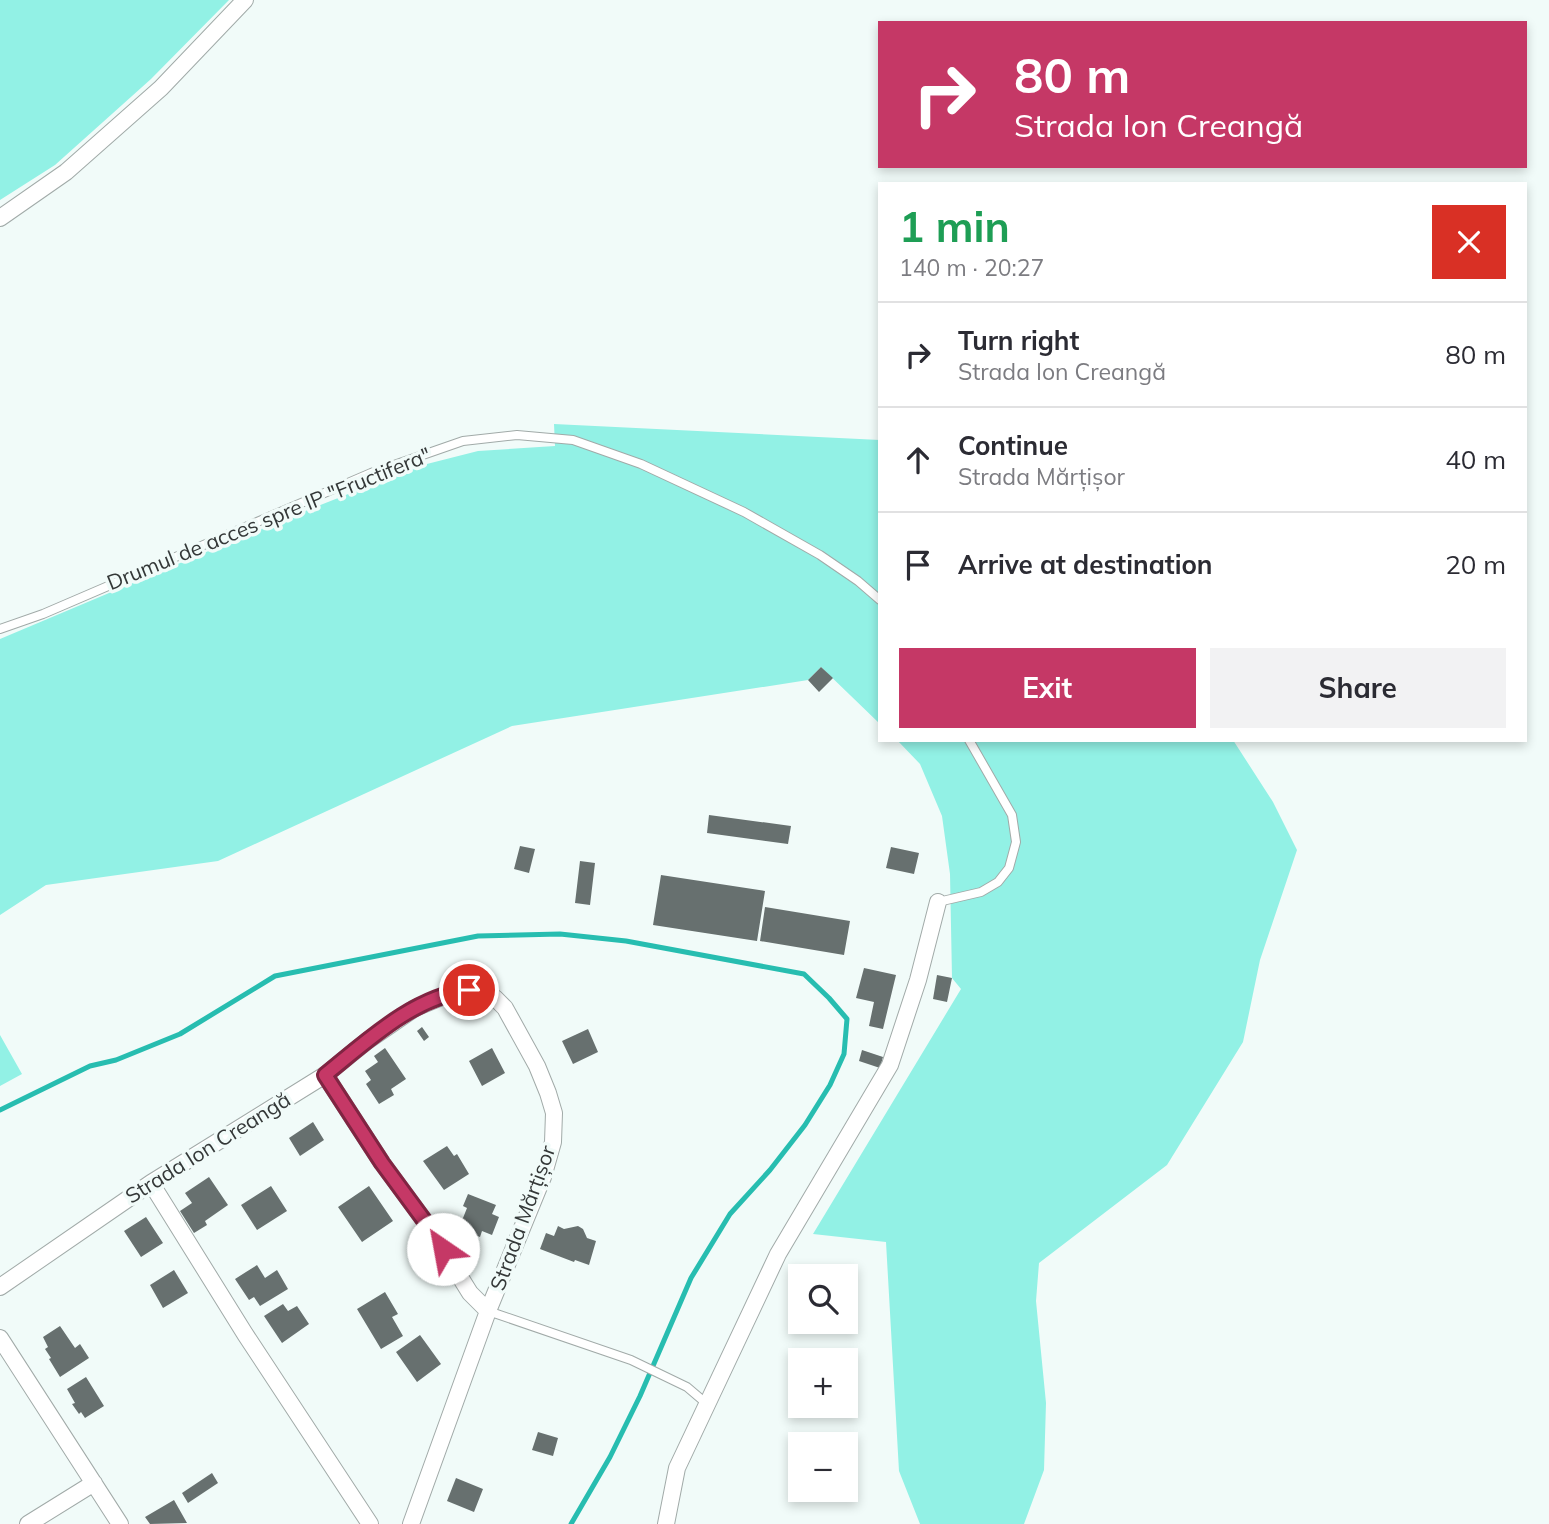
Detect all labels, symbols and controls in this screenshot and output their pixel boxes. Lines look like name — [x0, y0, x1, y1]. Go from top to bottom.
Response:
text: 80 m — [1014, 44, 1130, 105]
icon: right — [899, 49, 990, 140]
text: Strada Ion Creangă — [1014, 105, 1303, 145]
text: 1 min — [899, 200, 1010, 253]
button: close — [1432, 205, 1506, 279]
text: 140 m · 20:27 — [899, 253, 1044, 282]
text: Turn right — [958, 324, 1079, 357]
icon: right — [899, 336, 937, 374]
text: 80 m — [1445, 338, 1506, 371]
text: Strada Ion Creangă — [958, 357, 1166, 386]
text: Continue — [958, 429, 1068, 462]
street label: Drumul de acces spre IP "Fructifera" — [103, 441, 434, 595]
icon: ahead — [899, 441, 937, 479]
text: 40 m — [1445, 443, 1506, 476]
text: Strada Mărțișor — [958, 462, 1125, 491]
icon: arrive — [899, 546, 937, 584]
text: Arrive at destination — [958, 548, 1213, 581]
text: 20 m — [1445, 548, 1506, 581]
button: Exit — [899, 648, 1196, 728]
button: Share — [1210, 648, 1506, 728]
pin — [439, 960, 499, 1020]
icon: arrive — [450, 971, 488, 1009]
street label: Strada Ion Creangă — [120, 1086, 295, 1208]
street label: Strada Mărțișor — [484, 1141, 561, 1294]
position arrow — [406, 1212, 480, 1286]
map controls — [788, 1264, 858, 1502]
button: search — [788, 1264, 858, 1334]
button: + — [788, 1348, 858, 1418]
button: − — [788, 1432, 858, 1502]

